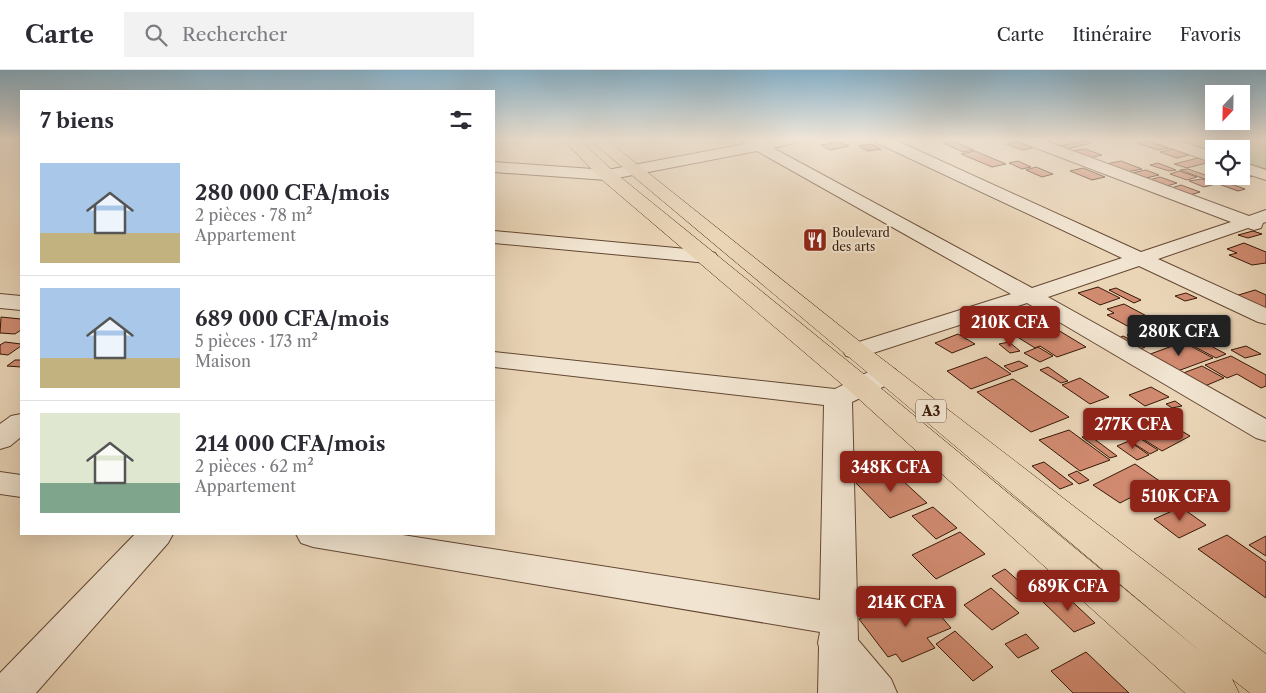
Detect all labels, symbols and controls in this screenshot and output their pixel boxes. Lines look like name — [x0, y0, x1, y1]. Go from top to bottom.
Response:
search box — [124, 12, 474, 57]
text: Carte — [25, 20, 94, 49]
icon: search — [142, 21, 170, 49]
text: Rechercher — [182, 23, 287, 46]
text: Carte — [997, 24, 1044, 46]
text: Itinéraire — [1072, 24, 1152, 46]
text: Favoris — [1180, 24, 1241, 46]
north arrow — [1205, 85, 1250, 130]
map controls — [1205, 85, 1250, 185]
icon: filters — [447, 106, 475, 134]
text: 7 biens — [40, 108, 114, 133]
button: locate — [1205, 140, 1250, 185]
text: 280 000 CFA/mois — [195, 180, 390, 205]
icon: home — [80, 183, 140, 243]
text: 2 pièces · 78 m² — [195, 205, 313, 225]
text: Appartement — [195, 225, 296, 245]
place label: Boulevard des arts — [832, 225, 891, 254]
restaurant icon: Boulevard des arts — [802, 227, 828, 253]
text: 689 000 CFA/mois — [195, 306, 389, 331]
pin: 210K CFA — [958, 306, 1062, 348]
icon: home — [80, 308, 140, 368]
text: 210K CFA — [971, 312, 1049, 332]
pin: 280K CFA — [1127, 314, 1231, 357]
text: 280K CFA — [1138, 321, 1220, 341]
text: 5 pièces · 173 m² — [195, 331, 318, 351]
text: Maison — [195, 351, 251, 371]
road number: A3 — [916, 400, 946, 422]
pin: 277K CFA — [1081, 408, 1185, 450]
text: 277K CFA — [1094, 414, 1172, 434]
text: 214 000 CFA/mois — [195, 431, 385, 456]
icon: home — [80, 433, 140, 493]
pin: 348K CFA — [839, 450, 943, 493]
text: 2 pièces · 62 m² — [195, 456, 314, 476]
text: 348K CFA — [851, 457, 931, 477]
text: Appartement — [195, 476, 296, 496]
pin: 510K CFA — [1128, 480, 1232, 522]
text: 510K CFA — [1141, 486, 1219, 506]
pin: 689K CFA — [1016, 570, 1120, 612]
text: 689K CFA — [1028, 576, 1108, 596]
pin: 214K CFA — [854, 586, 958, 628]
text: 214K CFA — [867, 592, 945, 612]

